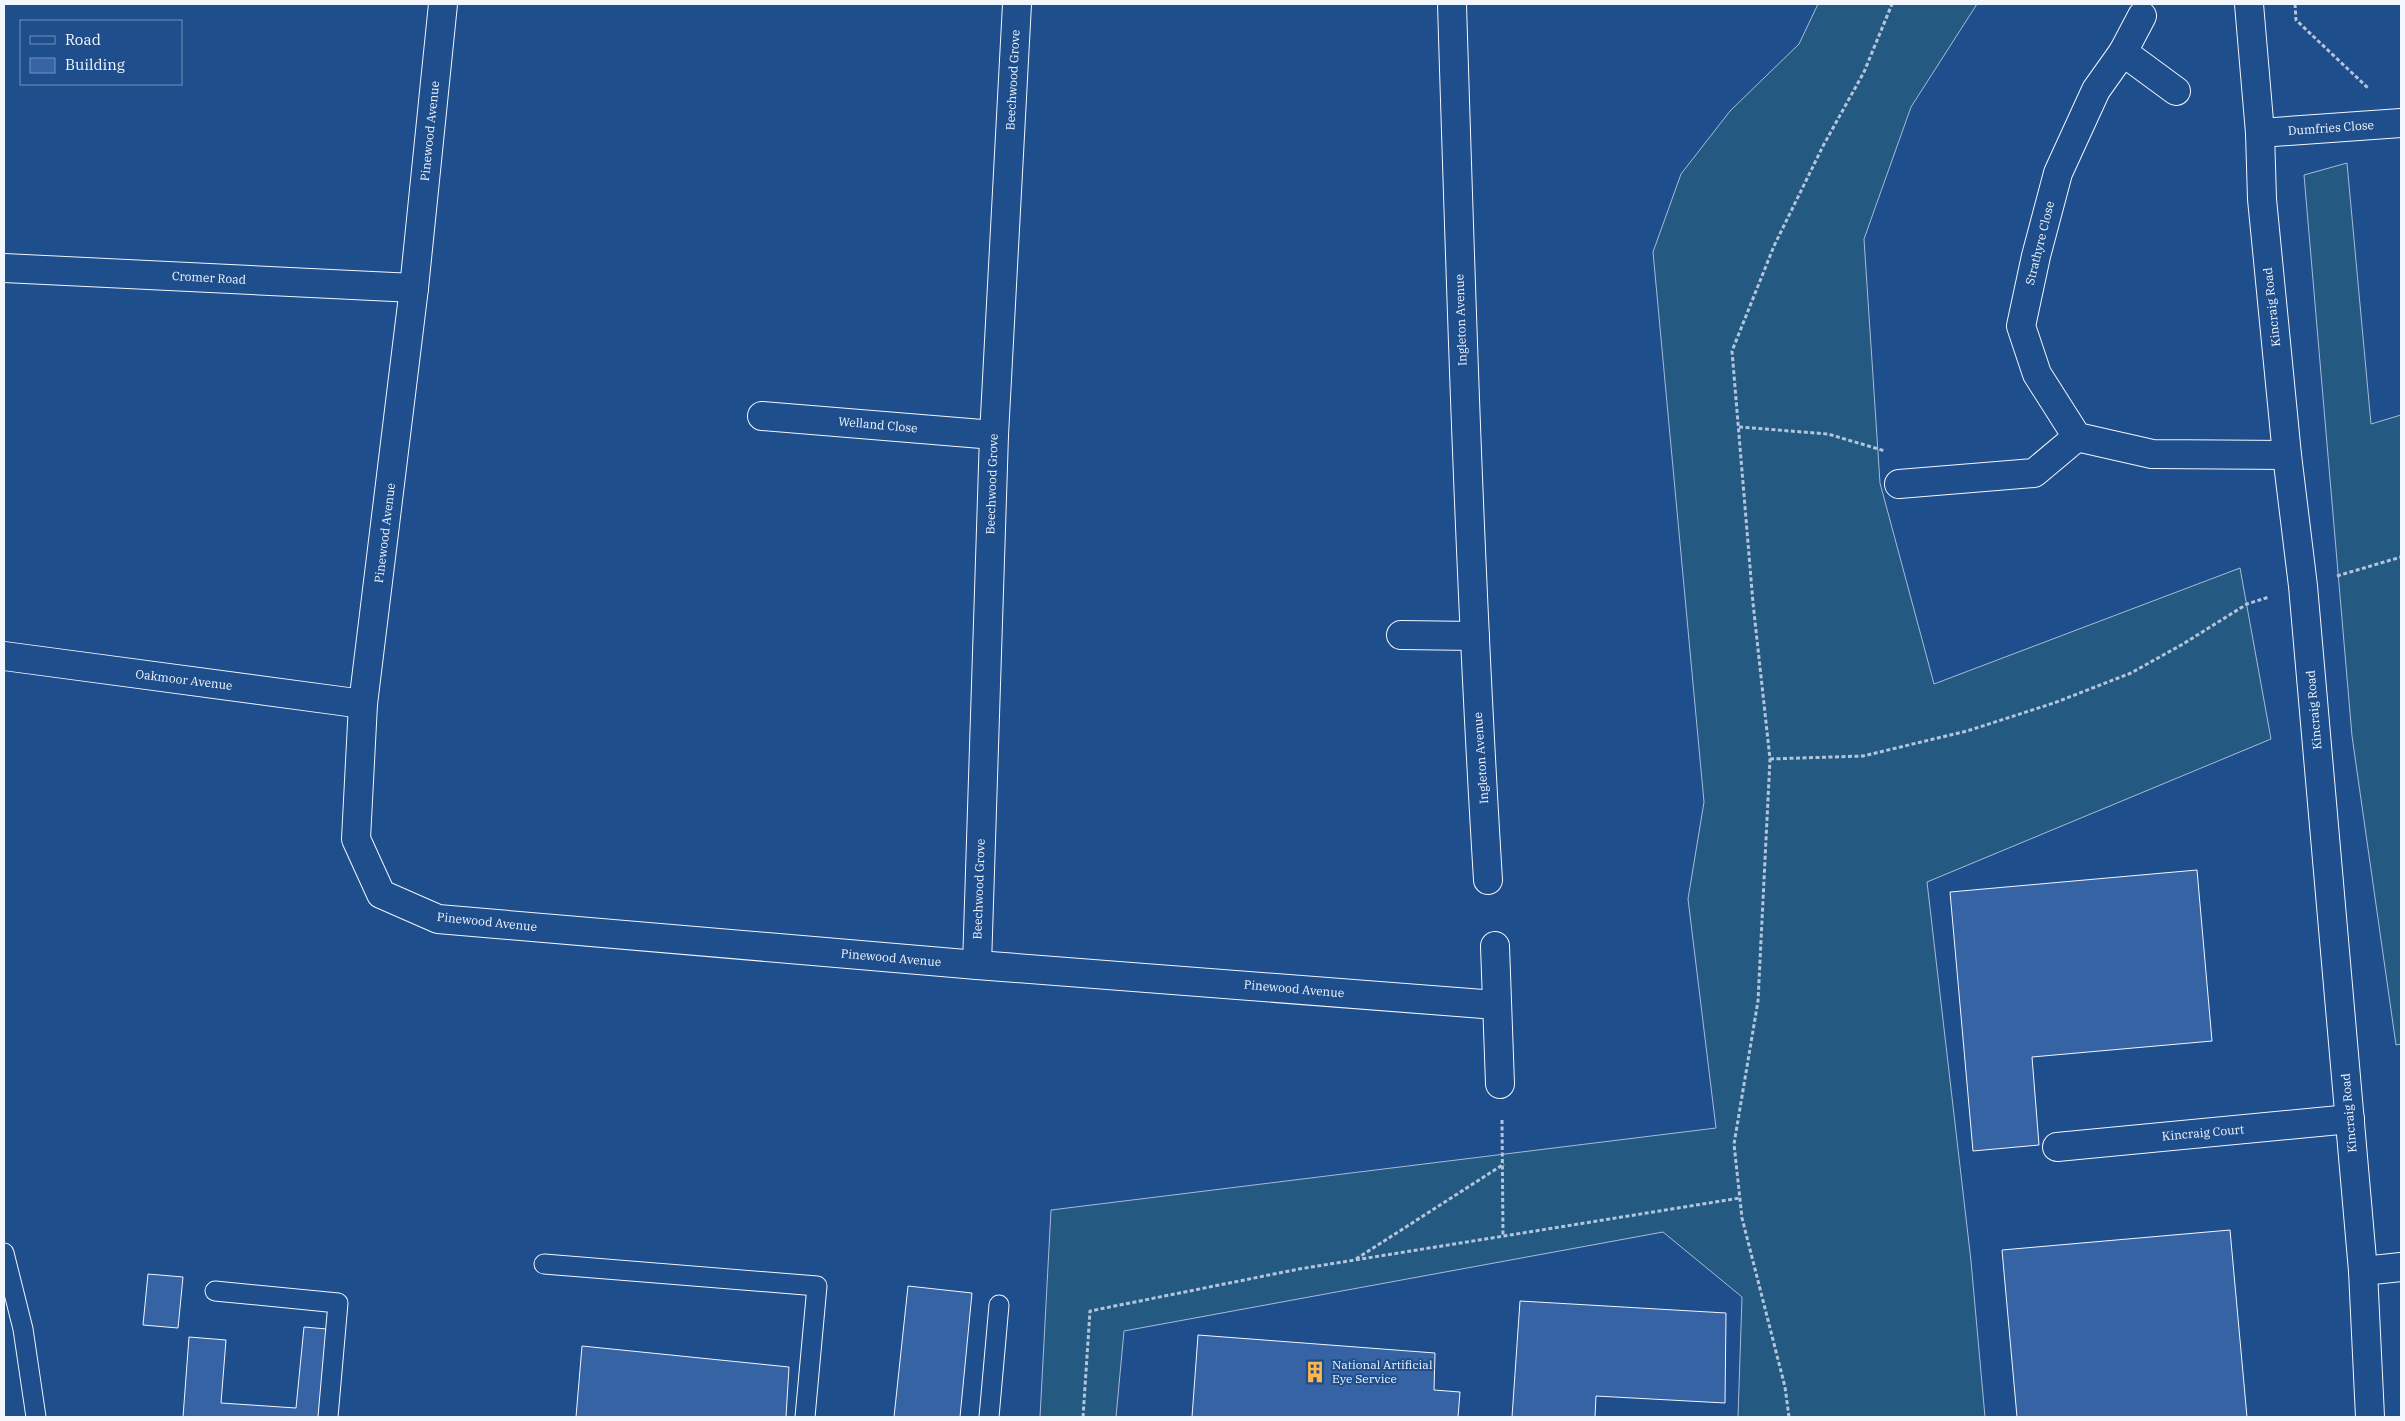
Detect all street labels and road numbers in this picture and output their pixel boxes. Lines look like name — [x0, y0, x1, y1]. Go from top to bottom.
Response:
street label: Beechwood Grove — [1002, 29, 1023, 131]
street label: Pinewood Avenue — [417, 80, 442, 182]
street label: Dumfries Close — [2288, 117, 2374, 138]
street label: Strathyre Close — [2022, 199, 2057, 286]
street label: Kincraig Road — [2260, 267, 2283, 347]
street label: Cromer Road — [172, 268, 247, 287]
street label: Ingleton Avenue — [1451, 274, 1470, 366]
street label: Welland Close — [838, 414, 918, 435]
street label: Beechwood Grove — [982, 433, 1001, 535]
street label: Pinewood Avenue — [371, 482, 398, 584]
street label: Oakmoor Avenue — [135, 666, 233, 693]
street label: Kincraig Road — [2303, 670, 2324, 750]
street label: Ingleton Avenue — [1470, 712, 1491, 804]
street label: Beechwood Grove — [969, 838, 988, 940]
street label: Pinewood Avenue — [436, 909, 538, 934]
street label: Pinewood Avenue — [840, 946, 942, 969]
street label: Pinewood Avenue — [1243, 977, 1345, 1000]
street label: Kincraig Road — [2338, 1073, 2359, 1153]
street label: Kincraig Court — [2161, 1121, 2245, 1144]

